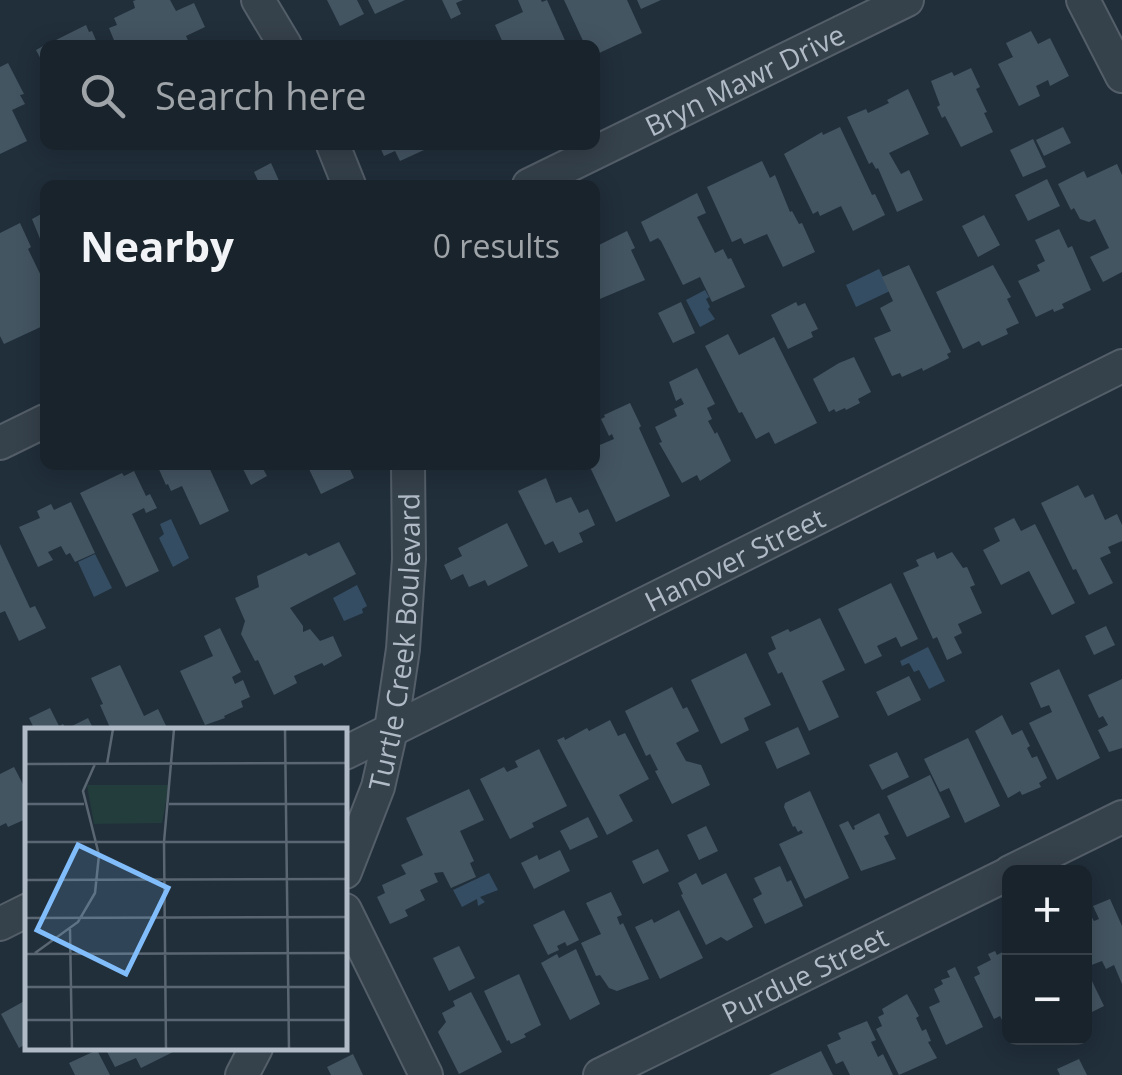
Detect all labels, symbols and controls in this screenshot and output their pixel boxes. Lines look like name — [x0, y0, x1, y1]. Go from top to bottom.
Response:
street label: Bryn Mawr Drive — [638, 15, 851, 144]
search box — [40, 40, 600, 150]
icon: search — [75, 68, 130, 123]
text: Search here — [155, 69, 367, 121]
text: Nearby — [80, 217, 234, 274]
text: 0 results — [433, 224, 560, 267]
street label: Turtle Creek Boulevard — [359, 493, 428, 794]
street label: Hanover Street — [638, 498, 831, 620]
inset map — [25, 728, 348, 1050]
map controls — [1002, 865, 1092, 1045]
button: + — [1002, 865, 1092, 955]
street label: Purdue Street — [715, 917, 894, 1031]
button: − — [1002, 955, 1092, 1045]

